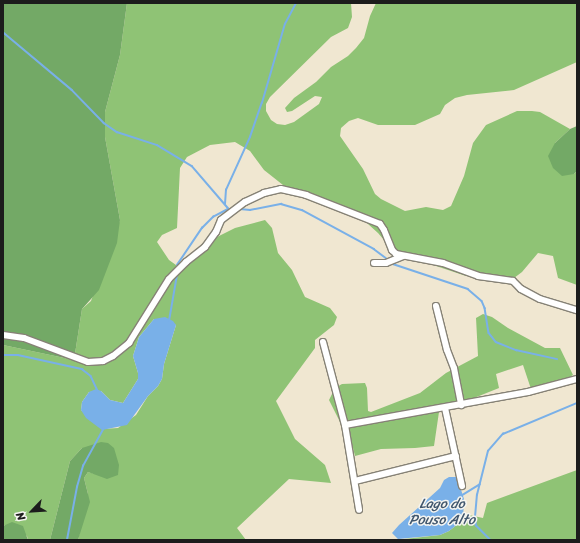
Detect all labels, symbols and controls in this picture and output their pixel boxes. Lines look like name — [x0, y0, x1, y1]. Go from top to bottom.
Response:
north arrow — [12, 491, 52, 531]
water label: Lago do Pouso Alto — [409, 496, 475, 528]
text: N — [10, 509, 31, 524]

